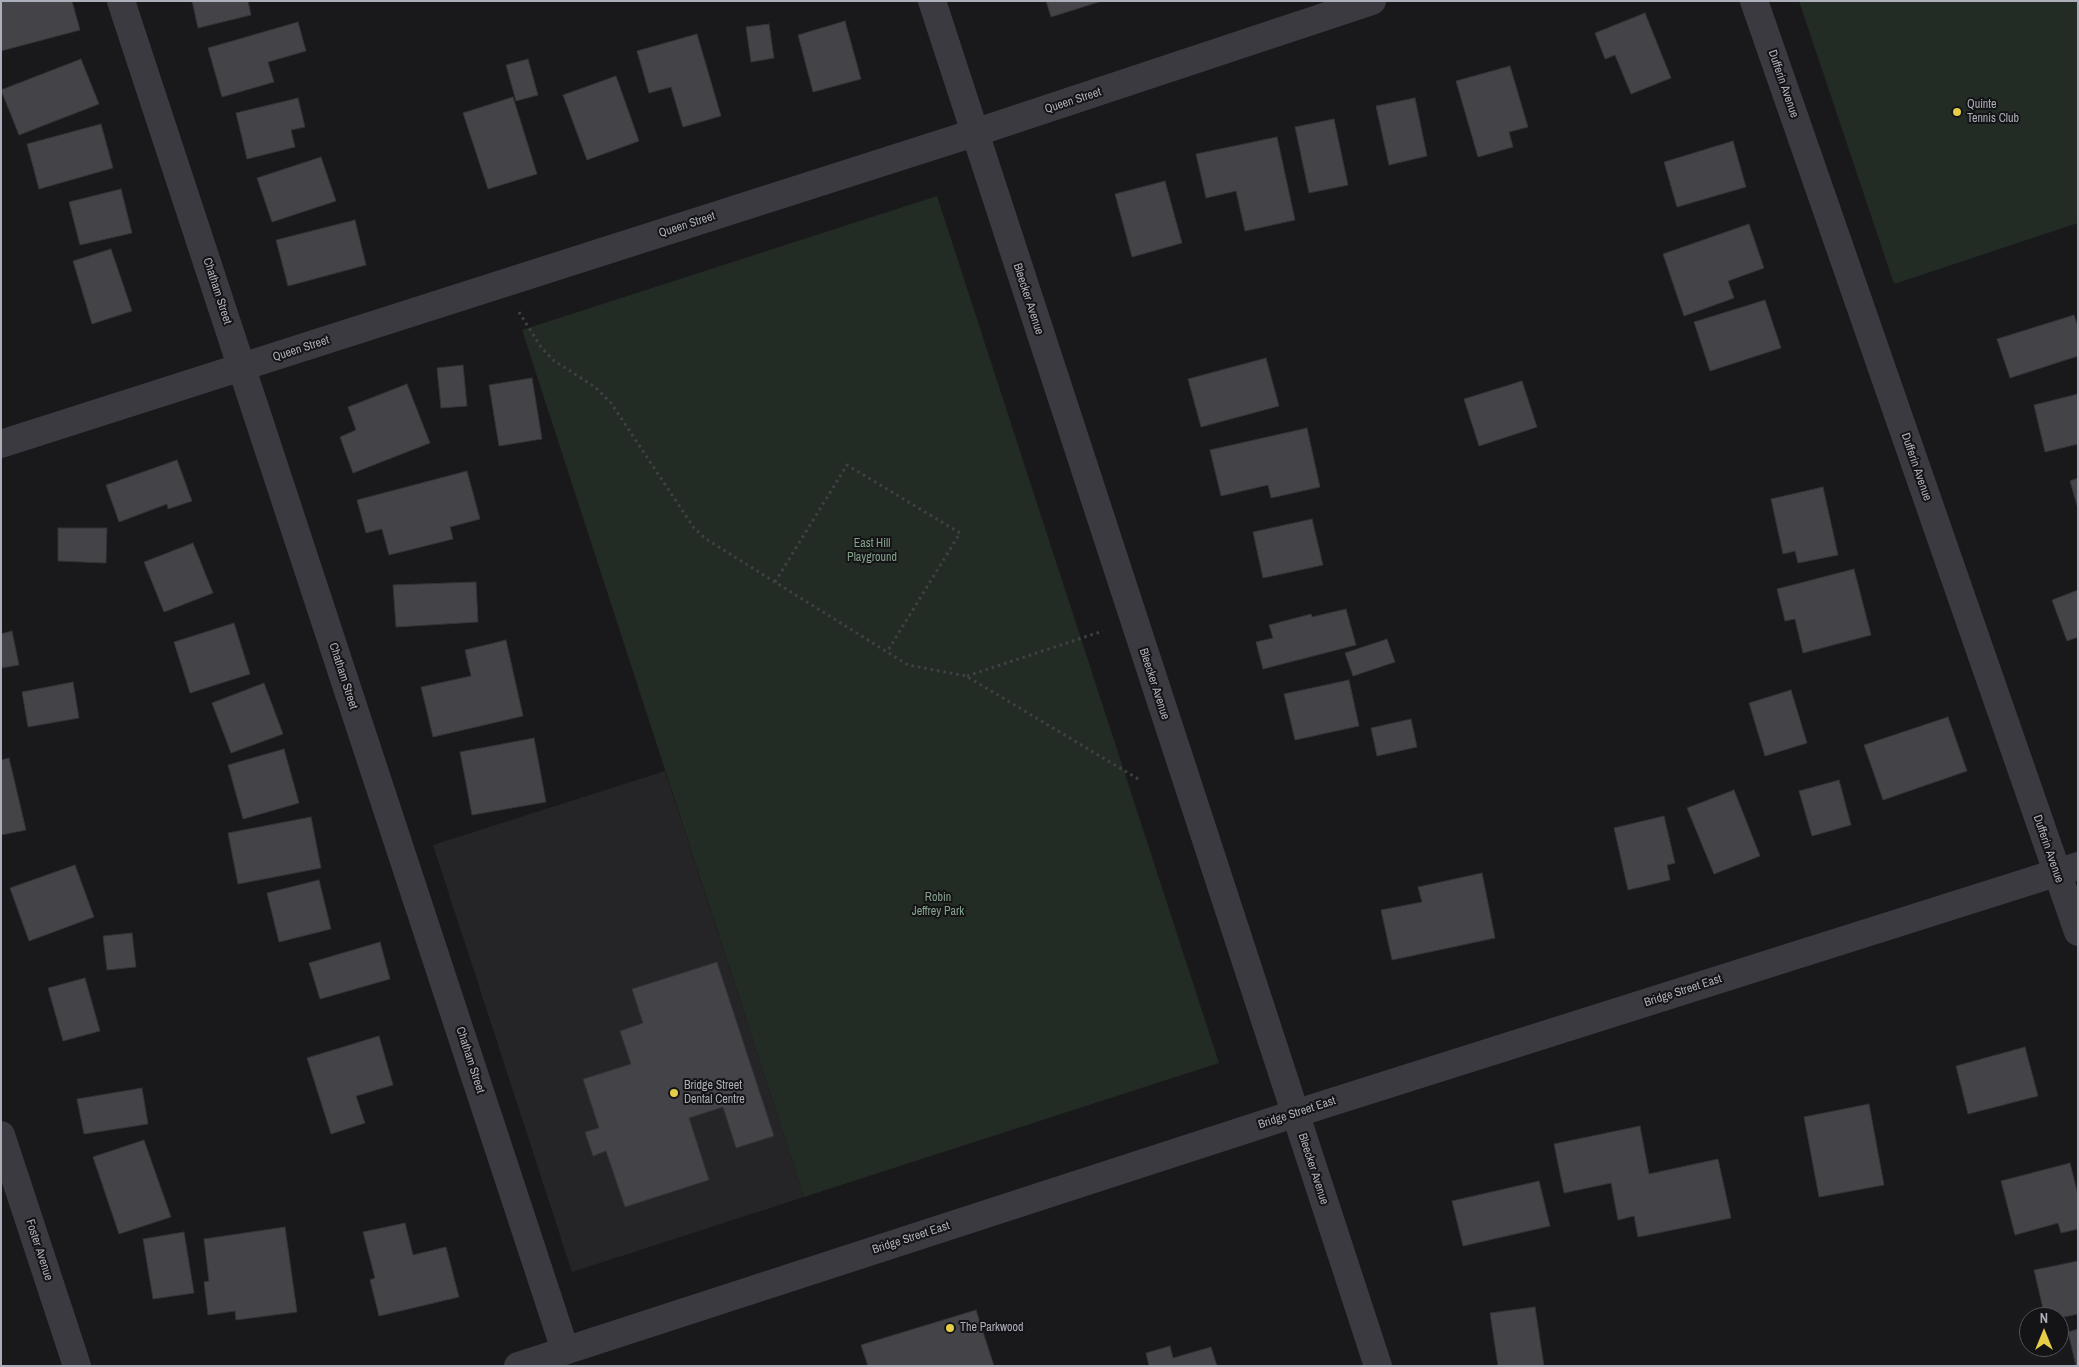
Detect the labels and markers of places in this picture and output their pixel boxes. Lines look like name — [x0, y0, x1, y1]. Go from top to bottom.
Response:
place label: Quinte Tennis Club — [1967, 98, 2019, 126]
marker: Quinte Tennis Club — [1951, 106, 1963, 118]
place label: Bridge Street Dental Centre — [684, 1079, 745, 1107]
marker: Bridge Street Dental Centre — [668, 1087, 680, 1099]
place label: The Parkwood — [960, 1321, 1023, 1335]
marker: The Parkwood — [944, 1322, 956, 1334]

